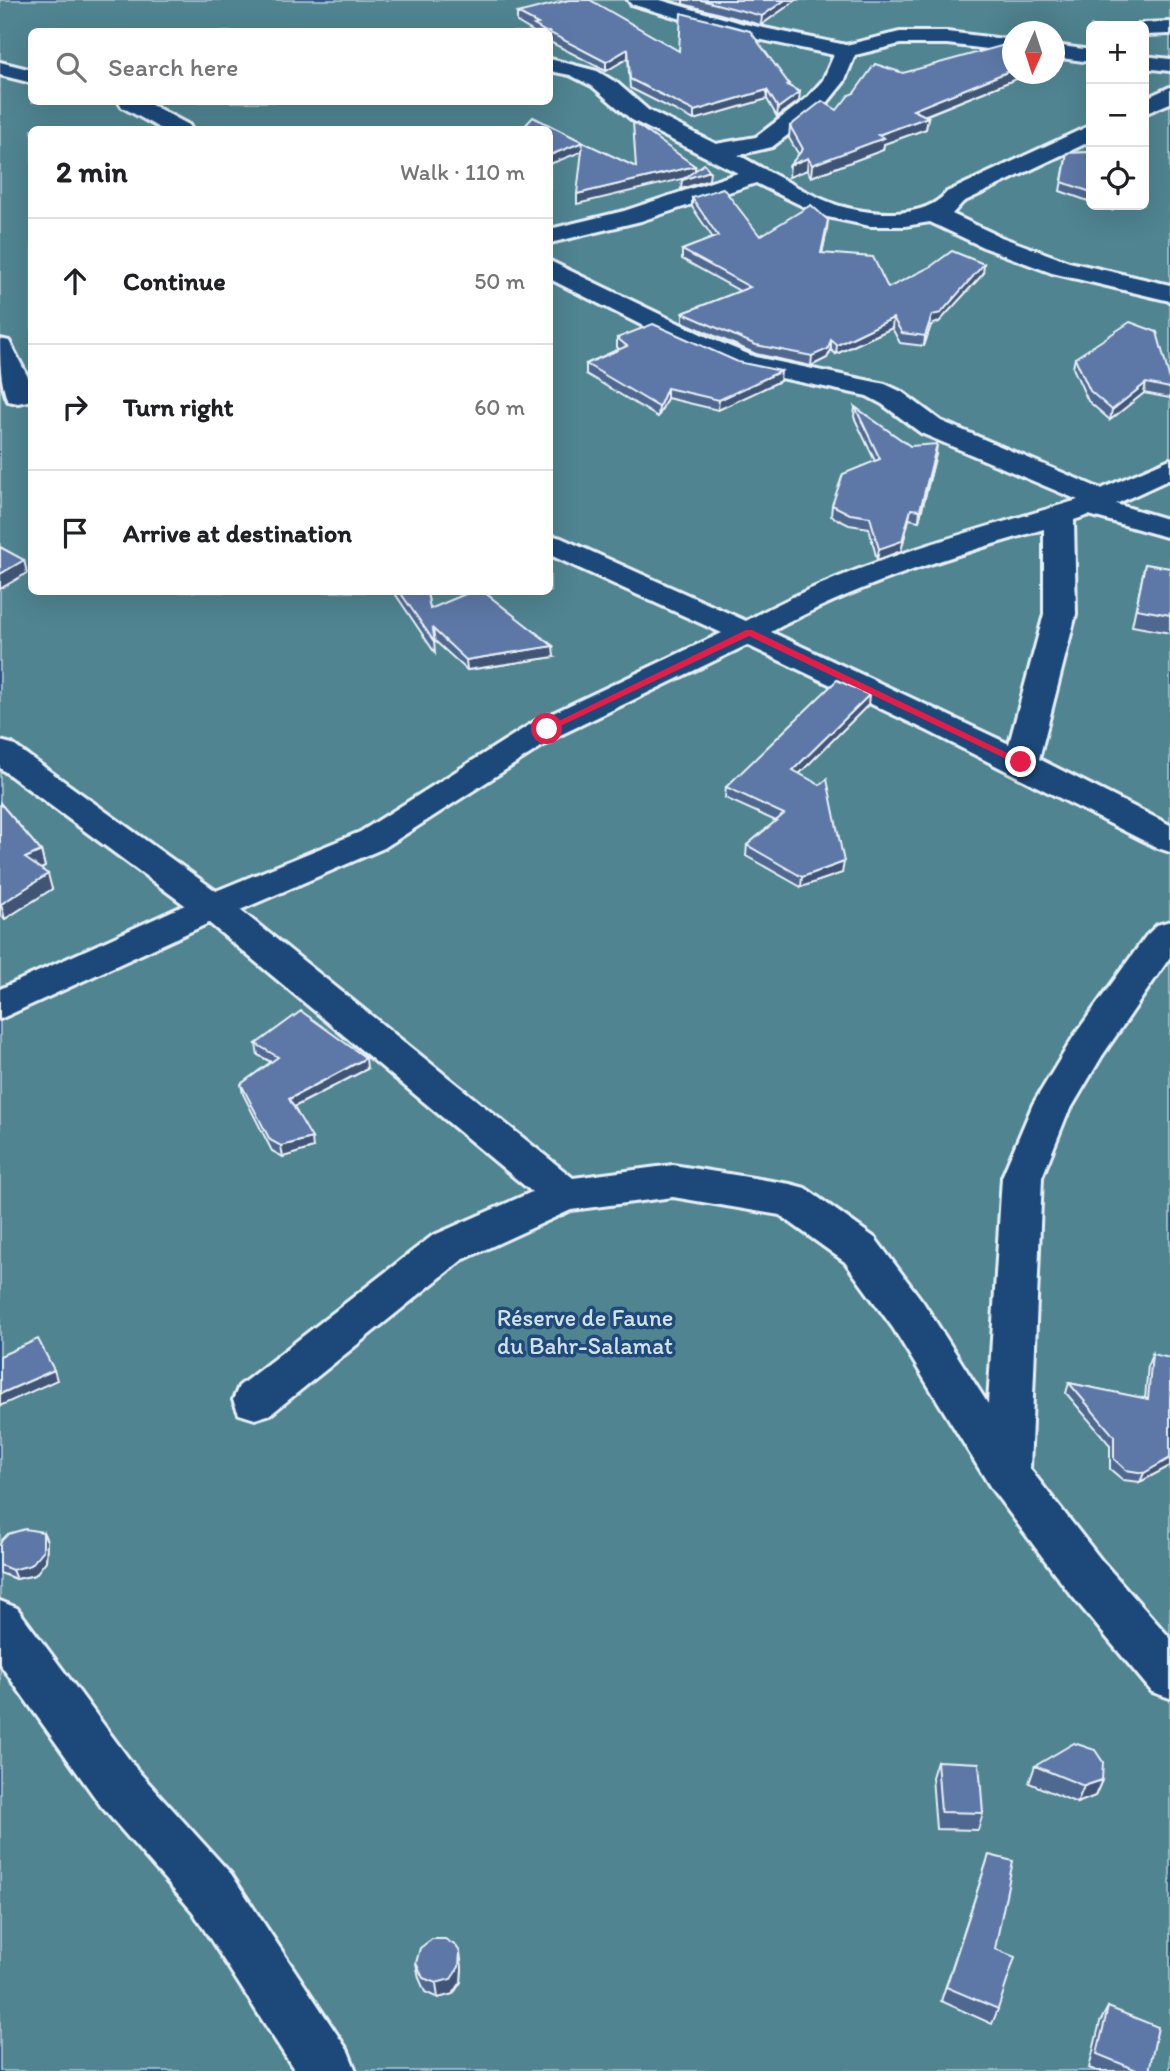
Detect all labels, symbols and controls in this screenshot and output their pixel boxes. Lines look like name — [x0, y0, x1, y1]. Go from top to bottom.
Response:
north arrow — [1002, 21, 1065, 84]
map controls — [1086, 21, 1149, 210]
button: + — [1086, 21, 1149, 84]
search box — [28, 28, 553, 105]
icon: search — [52, 48, 90, 86]
text: Search here — [108, 51, 238, 83]
button: − — [1086, 84, 1149, 147]
button: locate — [1086, 147, 1149, 210]
text: 2 min — [56, 153, 127, 190]
text: Walk · 110 m — [400, 158, 525, 186]
icon: ahead — [56, 262, 94, 300]
text: Continue — [123, 265, 226, 297]
text: 50 m — [474, 267, 525, 295]
icon: right — [56, 388, 94, 426]
text: Turn right — [123, 391, 234, 423]
text: 60 m — [474, 393, 525, 421]
icon: arrive — [56, 514, 94, 552]
text: Arrive at destination — [123, 517, 352, 549]
route start — [531, 713, 562, 744]
route end — [1005, 746, 1036, 777]
park label: Réserve de Faune du Bahr-Salamat — [497, 1303, 673, 1360]

